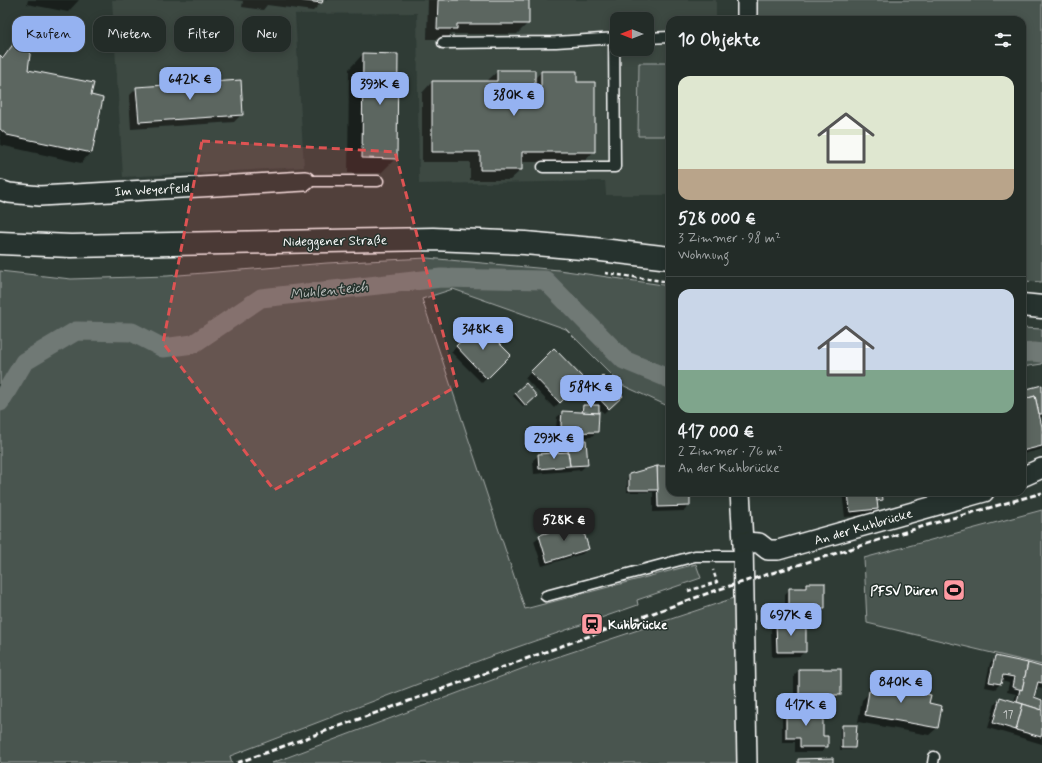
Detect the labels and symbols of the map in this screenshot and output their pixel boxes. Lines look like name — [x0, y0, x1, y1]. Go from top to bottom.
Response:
north arrow — [610, 12, 654, 56]
pin: 642K € — [157, 67, 223, 101]
pin: 393K € — [347, 72, 413, 106]
pin: 380K € — [481, 83, 547, 117]
street label: Im Weyerfeld — [114, 180, 190, 201]
street label: Nideggener Straße — [283, 232, 387, 252]
water label: Mühlenteich — [289, 278, 369, 304]
pin: 348K € — [450, 317, 516, 351]
pin: 584K € — [558, 375, 624, 409]
pin: 293K € — [521, 426, 587, 460]
street label: An der Kuhbrücke — [812, 505, 915, 550]
pin: 528K € — [531, 508, 597, 542]
sports icon: PFSV Düren — [941, 577, 967, 603]
place label: PFSV Düren — [870, 583, 938, 600]
pin: 697K € — [758, 603, 824, 637]
station icon: Kuhbrücke — [579, 611, 605, 637]
place label: Kuhbrücke — [608, 617, 668, 634]
pin: 840K € — [868, 670, 934, 704]
pin: 417K € — [773, 693, 839, 727]
house number: 17 — [1003, 708, 1014, 722]

